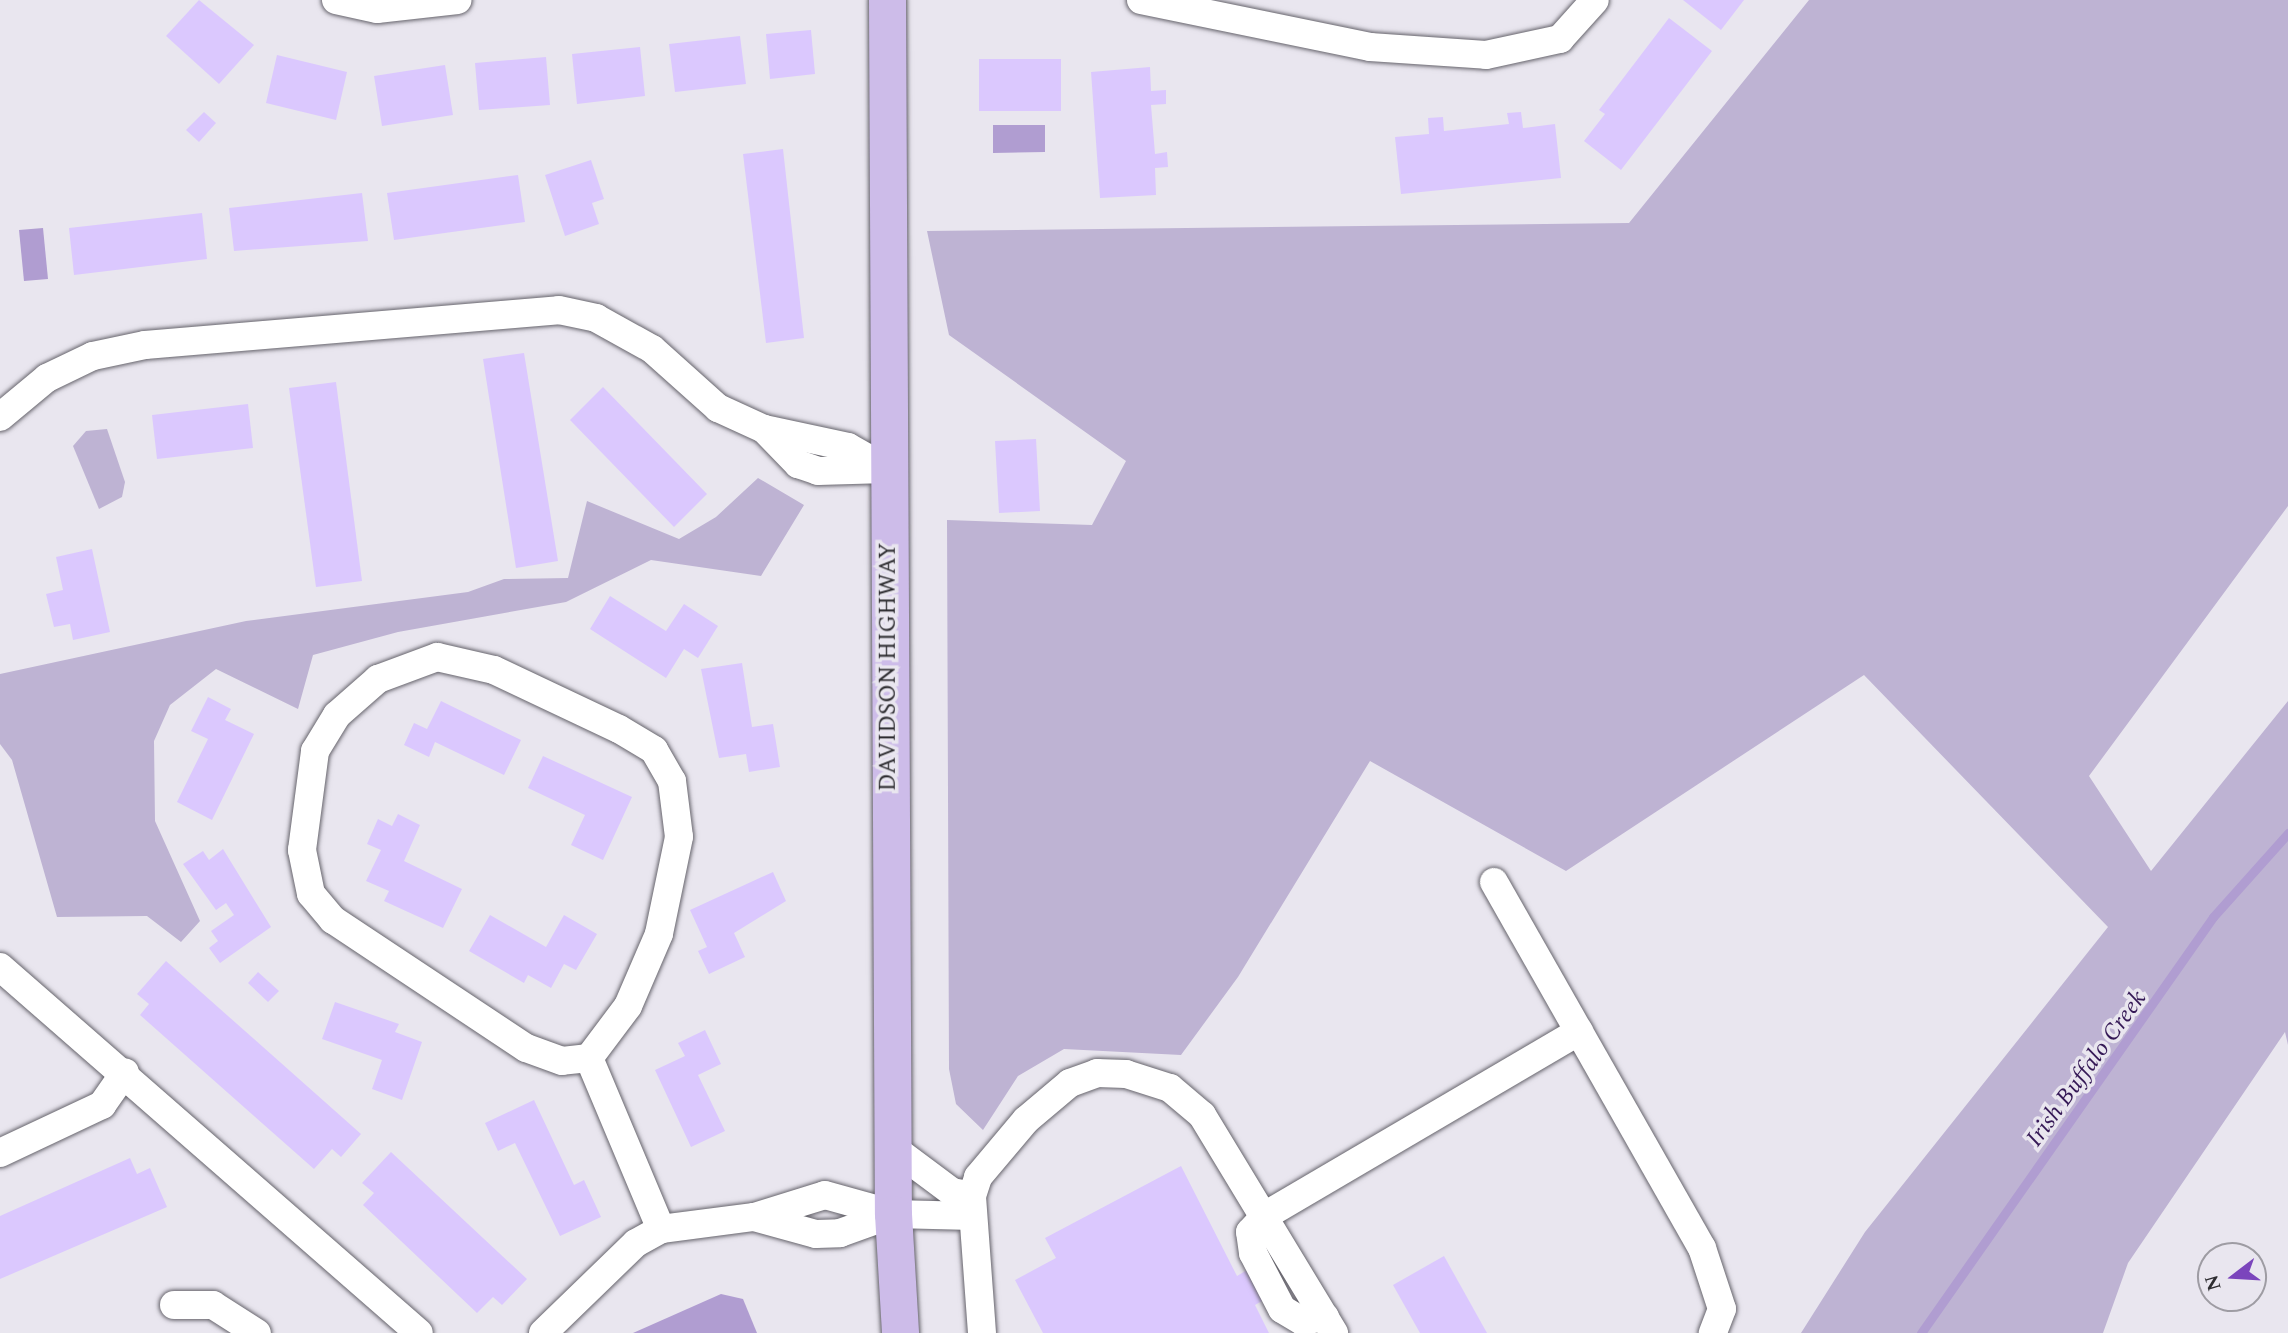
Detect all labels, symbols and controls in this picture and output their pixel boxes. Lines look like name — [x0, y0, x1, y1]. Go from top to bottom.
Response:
street label: DAVIDSON HIGHWAY — [875, 543, 903, 791]
water label: Irish Buffalo Creek — [2021, 985, 2153, 1153]
north arrow — [2197, 1242, 2267, 1312]
text: N — [2197, 1271, 2229, 1294]

